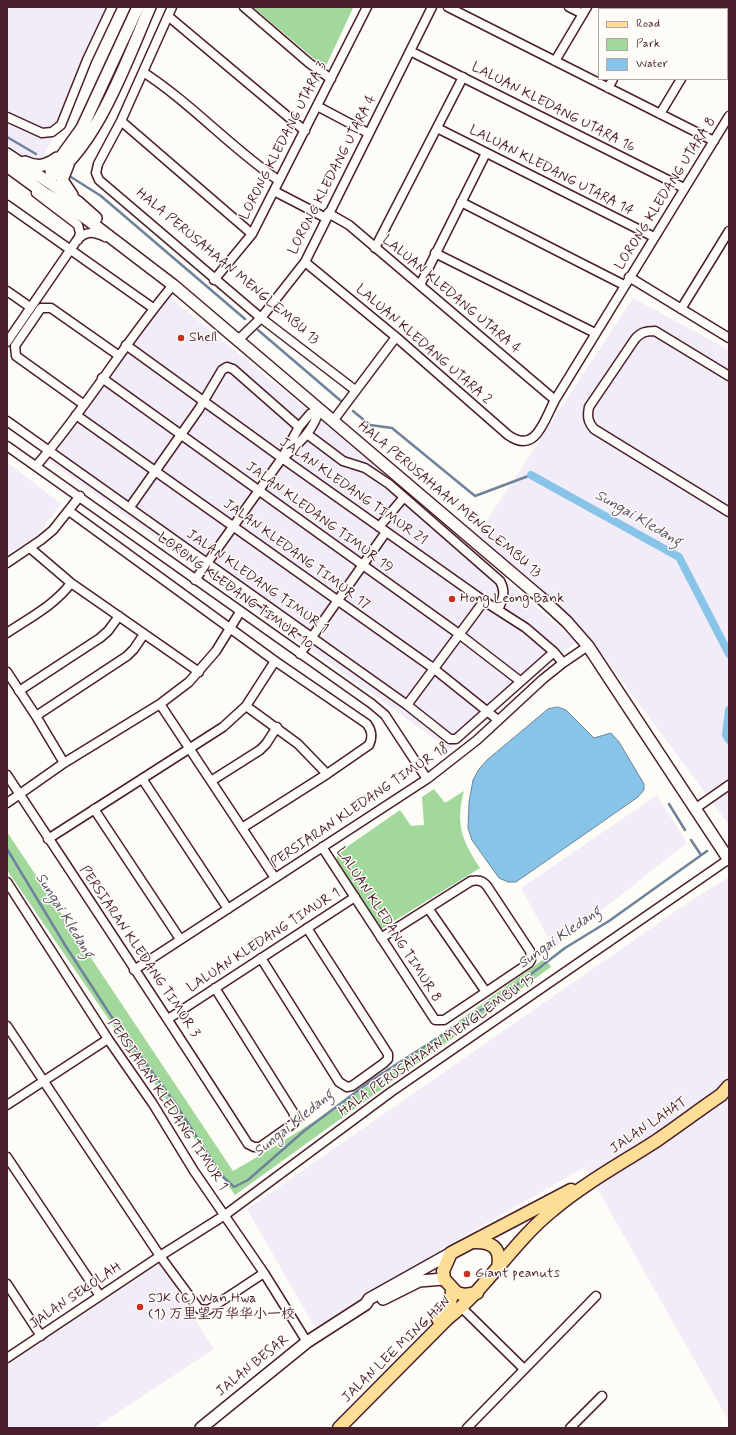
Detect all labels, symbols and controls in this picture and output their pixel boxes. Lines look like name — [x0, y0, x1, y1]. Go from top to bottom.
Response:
legend — [598, 8, 728, 80]
text: Road — [636, 16, 660, 32]
text: Park — [636, 36, 660, 52]
text: Water — [636, 56, 668, 72]
street label: LORONG KLEDANG UTARA 3 — [237, 59, 331, 223]
street label: LALUAN KLEDANG UTARA 16 — [468, 59, 638, 157]
street label: LORONG KLEDANG UTARA 4 — [285, 92, 381, 258]
street label: LORONG KLEDANG UTARA 8 — [612, 115, 720, 273]
street label: LALUAN KLEDANG UTARA 14 — [466, 122, 636, 220]
street label: HALA PERUSAHAAN MENGLEMBU 13 — [132, 185, 322, 349]
street label: LALUAN KLEDANG UTARA 4 — [378, 232, 524, 358]
street label: LALUAN KLEDANG UTARA 2 — [352, 281, 494, 409]
place label: Shell — [189, 330, 217, 346]
marker: Shell — [176, 333, 186, 343]
street label: HALA PERUSAHAAN MENGLEMBU 13 — [354, 418, 544, 582]
street label: JALAN KLEDANG TIMUR 21 — [276, 435, 430, 549]
street label: JALAN KLEDANG TIMUR 19 — [242, 459, 396, 577]
water label: Sungai Kledang — [591, 487, 685, 551]
street label: JALAN KLEDANG TIMUR 17 — [220, 496, 372, 614]
street label: JALAN KLEDANG TIMUR 1 — [183, 526, 331, 638]
street label: LORONG KLEDANG TIMUR 10 — [154, 530, 316, 654]
place label: Hong Leong Bank — [460, 591, 564, 607]
marker: Hong Leong Bank — [447, 594, 457, 604]
street label: PERSIARAN KLEDANG TIMUR 18 — [268, 740, 452, 872]
street label: LALUAN KLEDANG TIMUR 8 — [332, 845, 444, 1005]
street label: PERSIARAN KLEDANG TIMUR 3 — [75, 863, 203, 1041]
water label: Sungai Kledang — [31, 870, 97, 962]
street label: LALUAN KLEDANG TIMUR 1 — [184, 885, 344, 997]
water label: Sungai Kledang — [515, 903, 605, 973]
street label: HALA PERUSAHAAN MENGLEMBU 15 — [336, 972, 538, 1120]
street label: PERSIARAN KLEDANG TIMUR 1 — [103, 1016, 231, 1194]
water label: Sungai Kledang — [251, 1086, 337, 1162]
street label: JALAN LAHAT — [607, 1094, 691, 1158]
street label: JALAN SEKOLAH — [27, 1259, 125, 1333]
place label: Giant peanuts — [475, 1266, 560, 1282]
marker: Giant peanuts — [462, 1269, 472, 1279]
place label: SJK (C) Wan Hwa (1) 万里望万华华小一校 — [148, 1291, 295, 1324]
street label: JALAN LEE MING HIN — [339, 1293, 455, 1407]
marker: SJK (C) Wan Hwa (1) 万里望万华华小一校 — [135, 1302, 145, 1312]
street label: JALAN BESAR — [213, 1332, 293, 1400]

